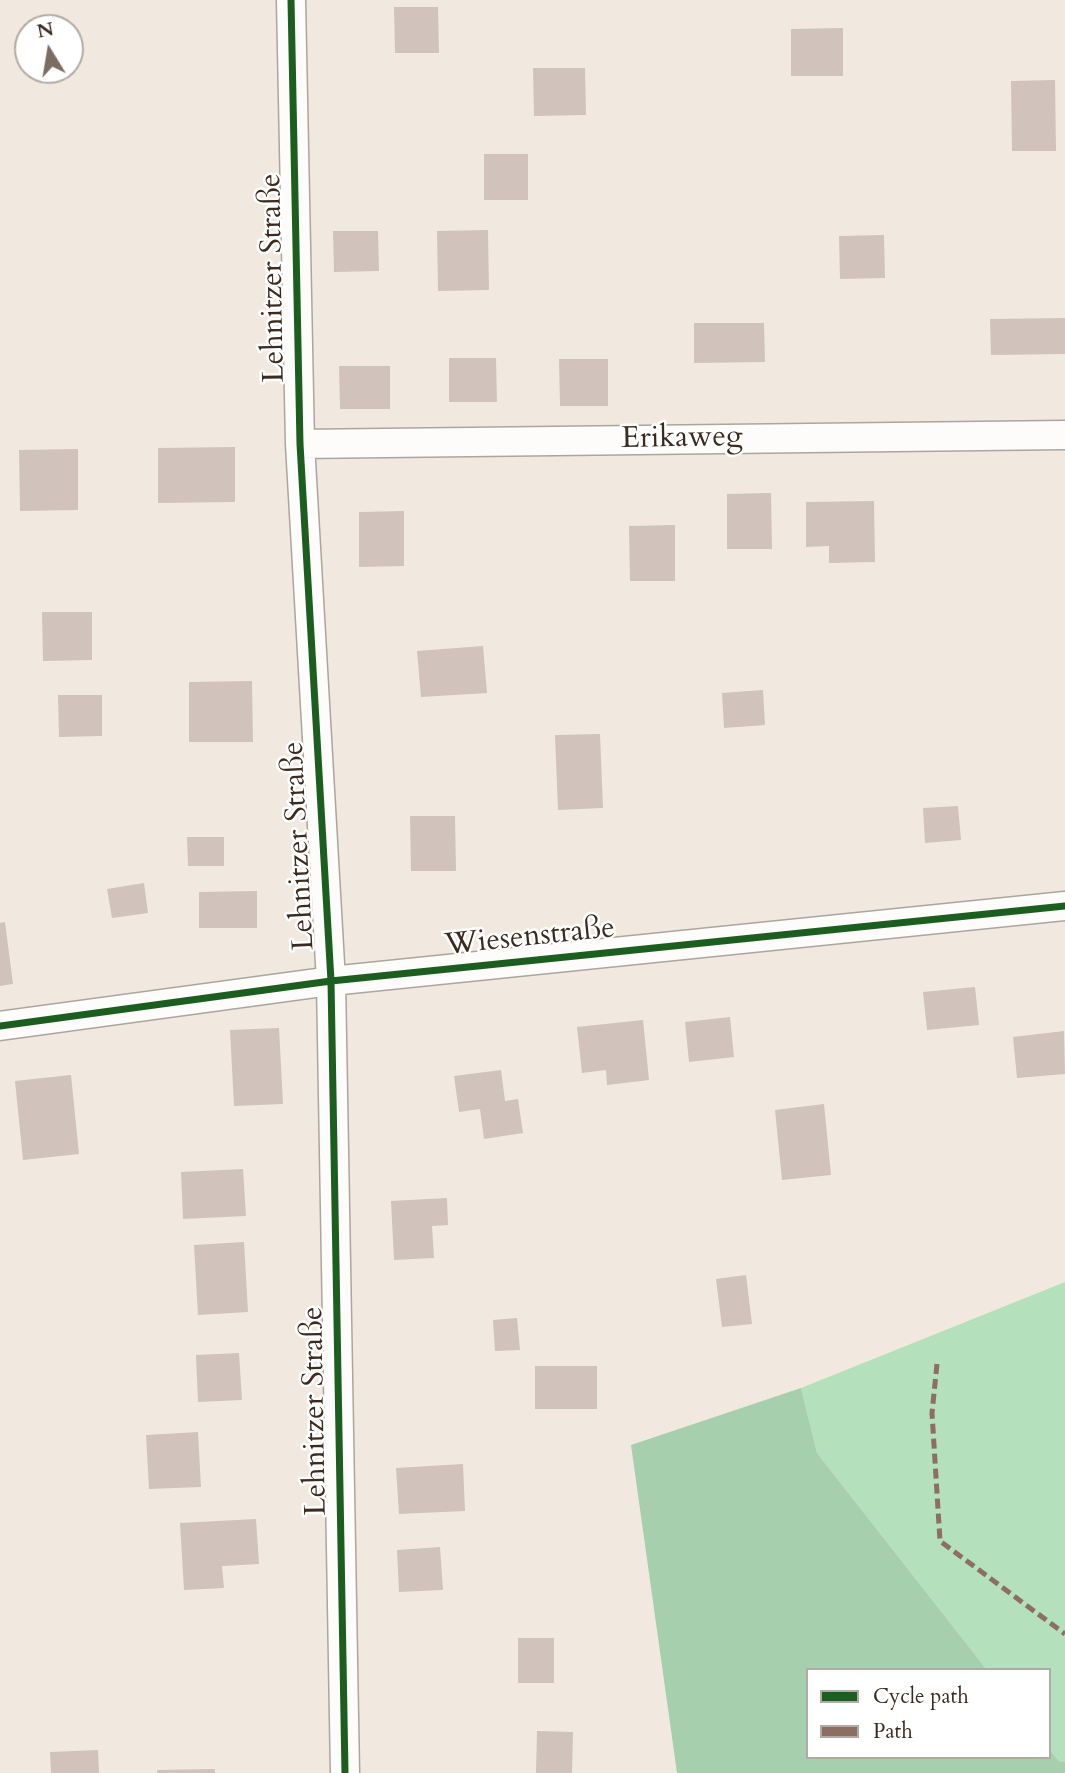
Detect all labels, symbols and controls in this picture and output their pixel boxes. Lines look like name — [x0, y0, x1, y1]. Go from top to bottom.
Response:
north arrow — [14, 14, 84, 84]
text: N — [35, 16, 56, 45]
street label: Lehnitzer Straße — [254, 173, 294, 383]
street label: Erikaweg — [621, 420, 743, 458]
street label: Lehnitzer Straße — [277, 741, 323, 951]
street label: Wiesenstraße — [443, 911, 617, 965]
street label: Lehnitzer Straße — [296, 1306, 336, 1516]
legend — [806, 1668, 1051, 1759]
text: Cycle path — [873, 1682, 969, 1711]
text: Path — [873, 1717, 913, 1746]

